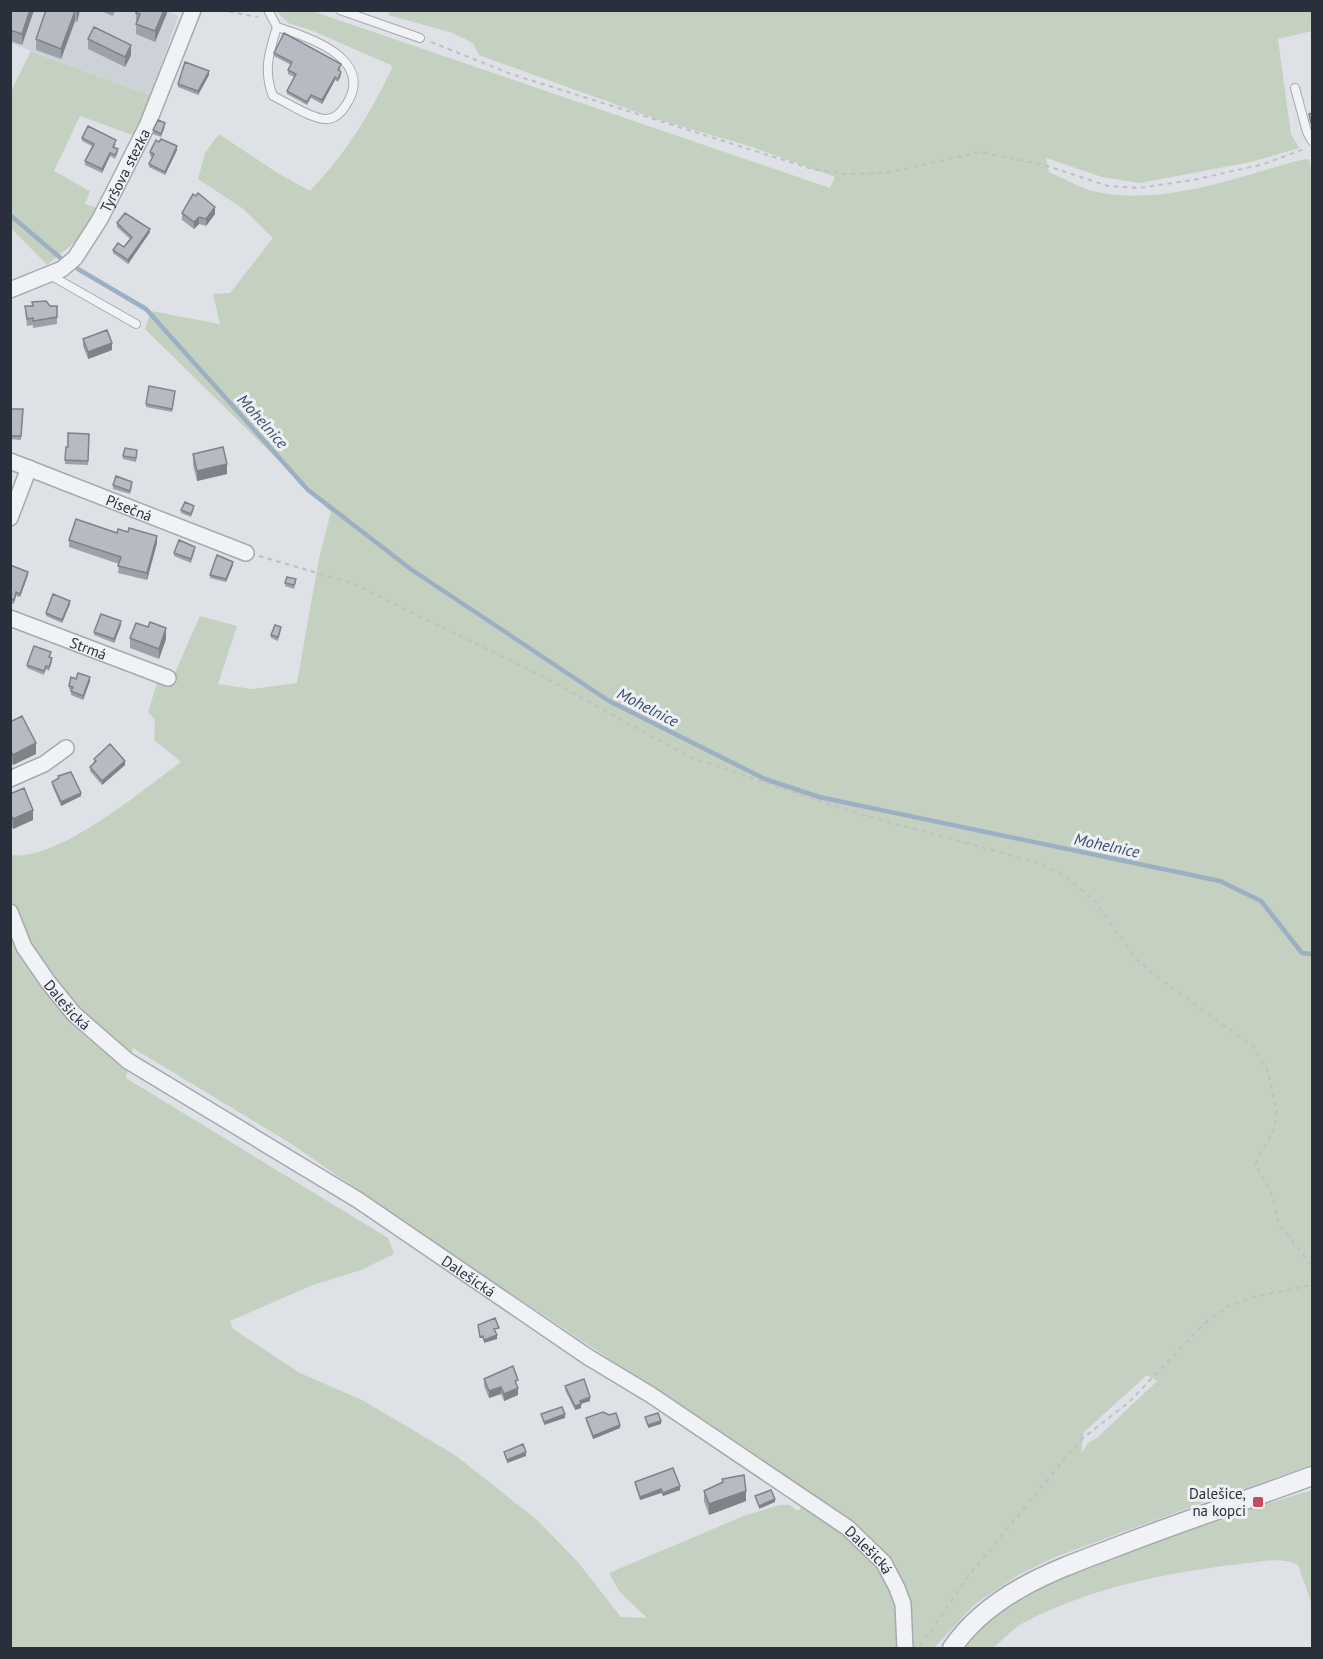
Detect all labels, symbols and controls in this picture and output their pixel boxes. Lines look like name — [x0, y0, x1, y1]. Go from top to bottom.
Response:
street label: Tyršova stezka — [95, 125, 154, 215]
water label: Mohelnice — [233, 390, 293, 453]
street label: Písečná — [103, 490, 155, 525]
street label: Strmá — [67, 632, 110, 663]
water label: Mohelnice — [614, 683, 683, 731]
water label: Mohelnice — [1072, 828, 1142, 862]
street label: Dalešická — [40, 975, 95, 1034]
street label: Dalešická — [438, 1251, 499, 1301]
place label: Dalešice, na kopci — [1189, 1484, 1246, 1520]
marker: Dalešice, na kopci — [1251, 1495, 1265, 1509]
street label: Dalešická — [841, 1521, 897, 1577]

